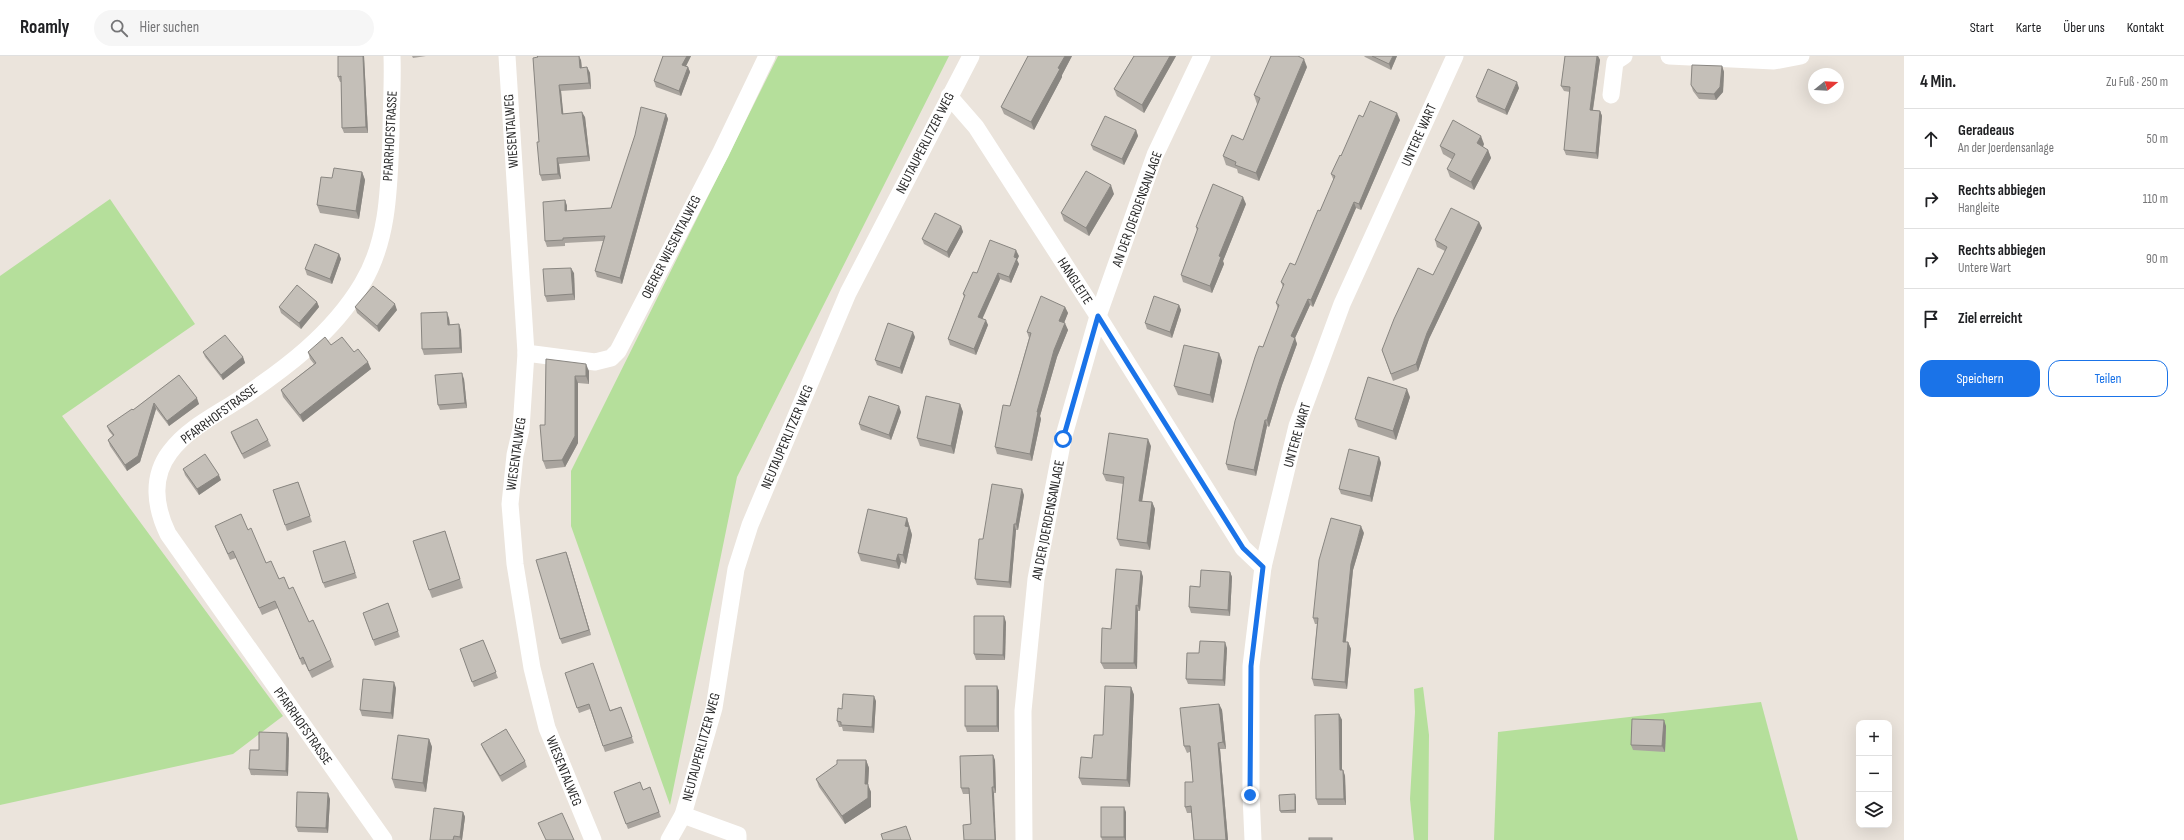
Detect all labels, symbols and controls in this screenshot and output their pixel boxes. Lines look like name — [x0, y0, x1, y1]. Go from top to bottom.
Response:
search box — [94, 10, 374, 46]
text: Roamly — [20, 16, 70, 39]
icon: search — [108, 17, 130, 39]
text: Hier suchen — [140, 18, 199, 37]
text: Start — [1970, 19, 1994, 36]
text: Karte — [2016, 19, 2041, 36]
text: Über uns — [2063, 19, 2105, 36]
text: Kontakt — [2127, 19, 2164, 36]
north arrow — [1808, 68, 1844, 104]
text: 4 Min. — [1920, 72, 1956, 92]
text: Zu Fuß · 250 m — [2106, 74, 2168, 90]
street label: NEUTAUPERLITZER WEG — [892, 89, 958, 197]
street label: PFARRHOFSTRASSE — [379, 90, 401, 182]
street label: WIESENTALWEG — [500, 93, 522, 169]
street label: UNTERE WART — [1398, 101, 1440, 169]
text: Geradeaus — [1958, 121, 2014, 140]
icon: ahead — [1920, 128, 1942, 150]
text: 50 m — [2147, 131, 2168, 147]
text: An der Joerdensanlage — [1958, 140, 2054, 156]
street label: AN DER JOERDENSANLAGE — [1108, 149, 1166, 270]
text: Rechts abbiegen — [1958, 181, 2046, 200]
icon: right — [1920, 188, 1942, 210]
text: 110 m — [2143, 191, 2168, 207]
street label: OBERER WIESENTALWEG — [638, 192, 704, 302]
text: Hangleite — [1958, 200, 2000, 216]
text: Rechts abbiegen — [1958, 241, 2046, 260]
icon: right — [1920, 248, 1942, 270]
text: 90 m — [2146, 251, 2168, 267]
street label: HANGLEITE — [1054, 254, 1097, 308]
text: Untere Wart — [1958, 260, 2011, 276]
icon: arrive — [1920, 308, 1942, 330]
text: Ziel erreicht — [1958, 309, 2022, 328]
button: Speichern — [1920, 360, 2040, 397]
button: Teilen — [2048, 360, 2168, 397]
street label: PFARRHOFSTRASSE — [177, 380, 261, 448]
street label: NEUTAUPERLITZER WEG — [757, 382, 817, 492]
street label: UNTERE WART — [1280, 400, 1314, 469]
street label: WIESENTALWEG — [502, 416, 530, 492]
route start — [1054, 430, 1072, 448]
street label: AN DER JOERDENSANLAGE — [1028, 458, 1068, 582]
street label: PFARRHOFSTRASSE — [270, 684, 336, 768]
street label: NEUTAUPERLITZER WEG — [678, 691, 724, 803]
map controls — [1856, 720, 1892, 828]
button: + — [1856, 720, 1892, 756]
street label: WIESENTALWEG — [542, 733, 586, 809]
button: − — [1856, 756, 1892, 792]
route end — [1241, 786, 1259, 804]
button: layers — [1856, 792, 1892, 828]

